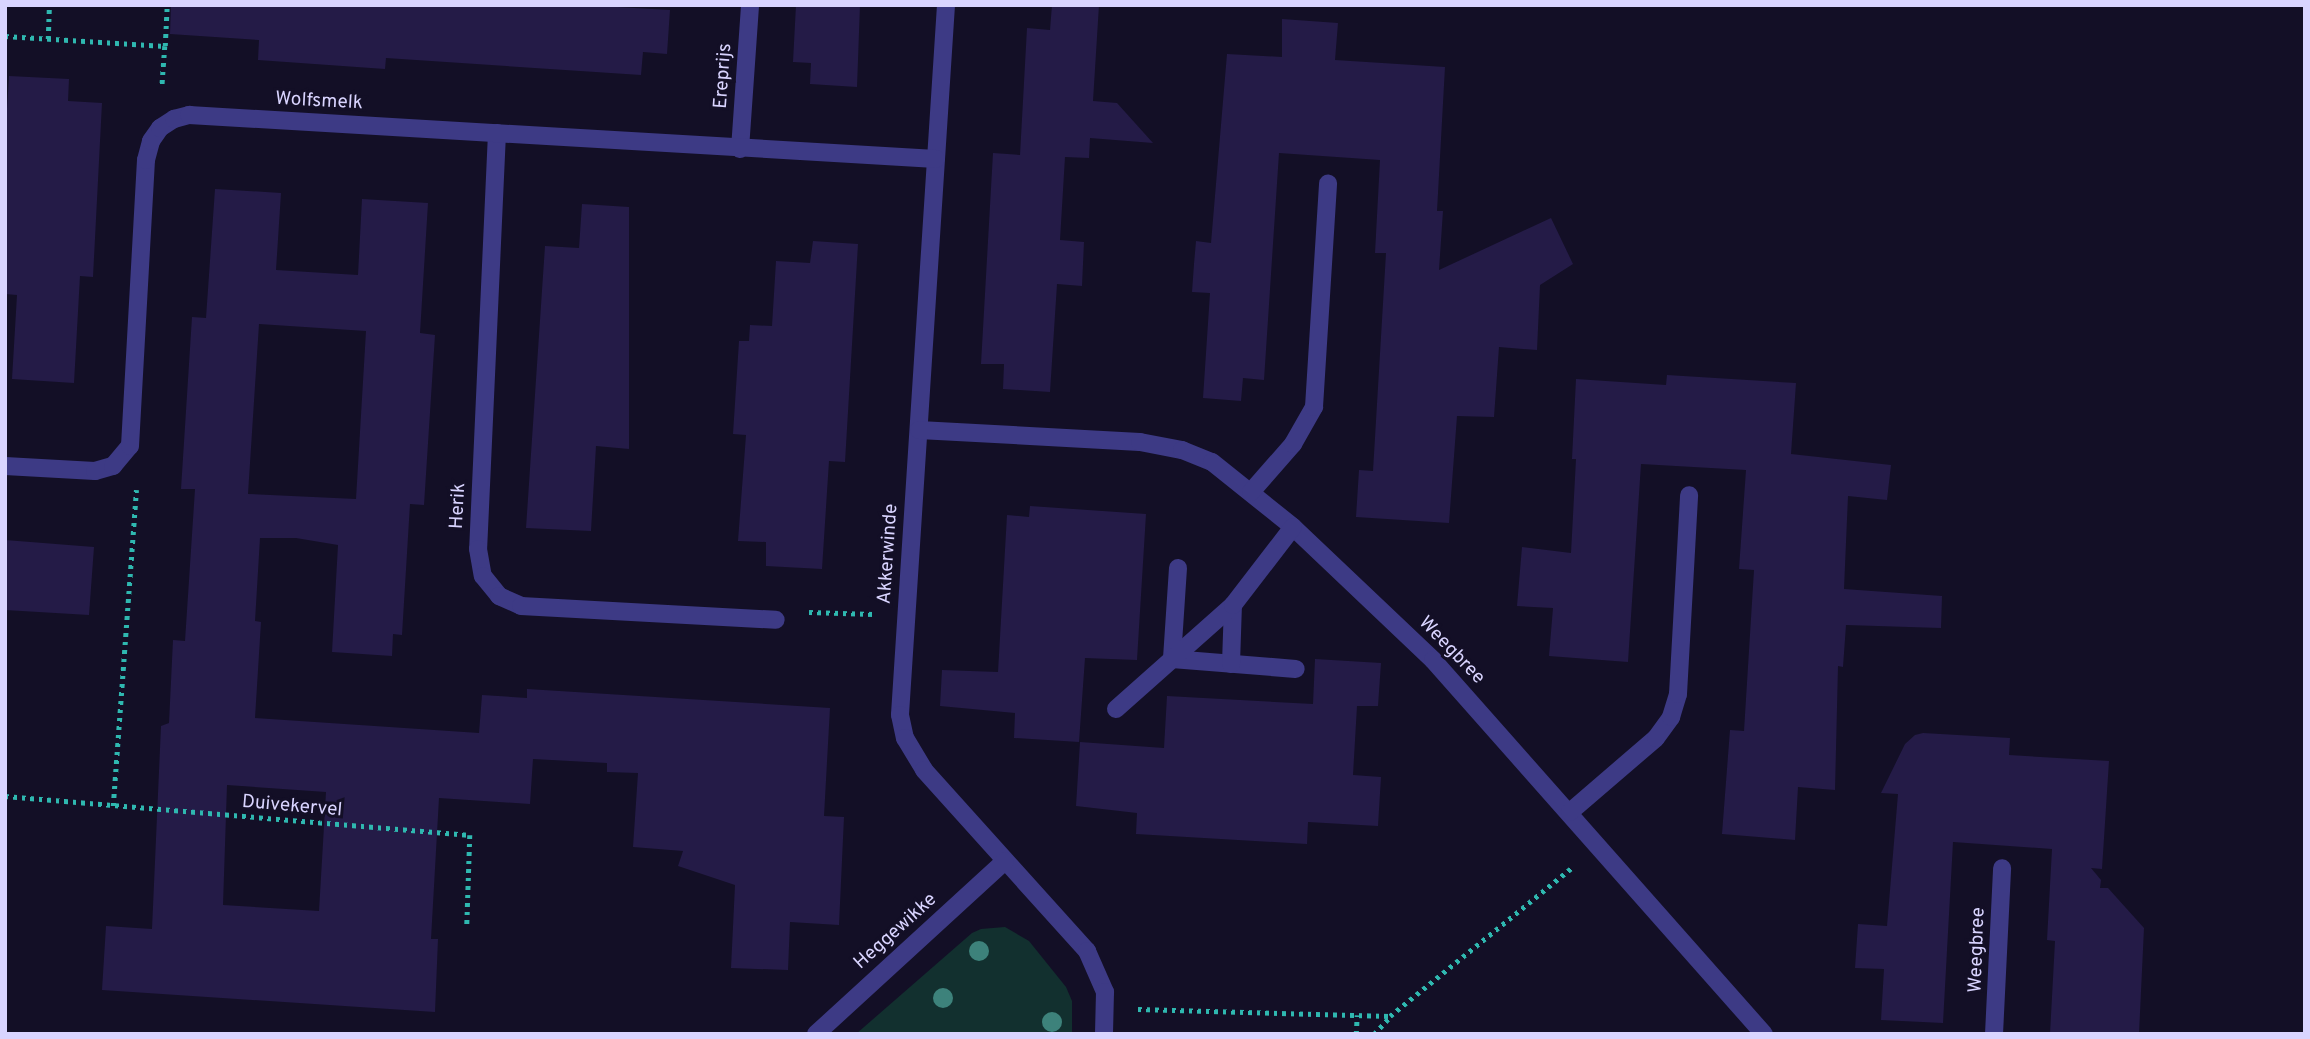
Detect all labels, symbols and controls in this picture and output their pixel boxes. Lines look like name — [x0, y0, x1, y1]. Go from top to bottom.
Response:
street label: Ereprijs — [710, 42, 738, 110]
street label: Wolfsmelk — [275, 88, 363, 116]
street label: Herik — [446, 482, 472, 530]
street label: Akkerwinde — [874, 503, 904, 605]
street label: Weegbree — [1413, 612, 1489, 690]
street label: Duivekervel — [241, 791, 343, 823]
street label: Heggewikke — [850, 889, 942, 975]
street label: Weegbree — [1965, 907, 1991, 993]

